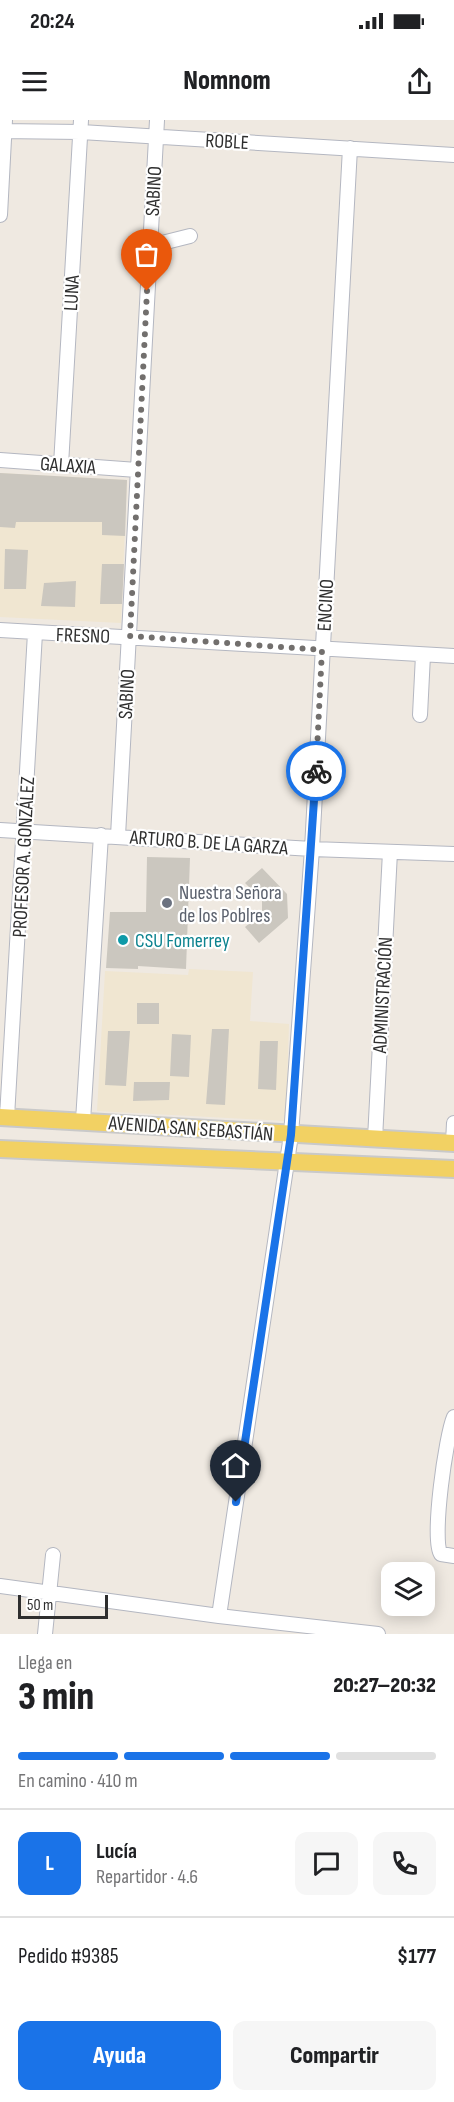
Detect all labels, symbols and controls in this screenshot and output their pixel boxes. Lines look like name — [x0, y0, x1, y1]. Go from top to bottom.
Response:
text: 20:24 — [30, 8, 75, 35]
icon: menu — [18, 65, 51, 98]
text: Nomnom — [183, 65, 271, 97]
icon: share — [403, 65, 436, 98]
street label: ROBLE — [205, 129, 249, 155]
street label: SABINO — [141, 165, 167, 217]
pin — [121, 229, 172, 291]
icon: bag — [130, 238, 163, 271]
street label: LUNA — [59, 274, 85, 312]
street label: GALAXIA — [39, 452, 97, 480]
street label: ENCINO — [313, 578, 339, 632]
street label: FRESNO — [56, 623, 110, 649]
street label: SABINO — [114, 668, 140, 720]
courier — [286, 741, 346, 801]
icon: bike — [300, 755, 333, 788]
street label: PROFESOR A. GONZÁLEZ — [8, 776, 40, 938]
street label: ARTURO B. DE LA GARZA — [128, 825, 289, 861]
place label: Nuestra Señora de los Poblres — [179, 881, 282, 928]
marker: Nuestra Señora de los Poblres — [160, 896, 174, 910]
place label: CSU Fomerrey — [135, 929, 230, 953]
marker: CSU Fomerrey — [116, 933, 130, 947]
street label: ADMINISTRACIÓN — [368, 936, 398, 1055]
street label: AVENIDA SAN SEBASTIÁN — [107, 1111, 274, 1147]
pin — [210, 1440, 261, 1502]
icon: home — [219, 1449, 252, 1482]
map controls — [381, 1562, 435, 1616]
button: layers — [381, 1562, 435, 1616]
scale bar — [18, 1592, 108, 1620]
text: 50 m — [27, 1596, 53, 1615]
text: Llega en — [18, 1651, 72, 1675]
text: 20:27–20:32 — [333, 1672, 436, 1699]
text: 3 min — [18, 1674, 94, 1721]
text: En camino · 410 m — [18, 1769, 138, 1793]
button: chat — [295, 1832, 358, 1895]
button: phone — [373, 1832, 436, 1895]
text: Lucía — [96, 1838, 137, 1865]
text: L — [45, 1850, 54, 1877]
text: Repartidor · 4.6 — [96, 1865, 198, 1889]
text: Pedido #9385 — [18, 1943, 119, 1970]
text: $177 — [397, 1943, 436, 1970]
button: Ayuda — [18, 2021, 221, 2090]
button: Compartir — [233, 2021, 436, 2090]

